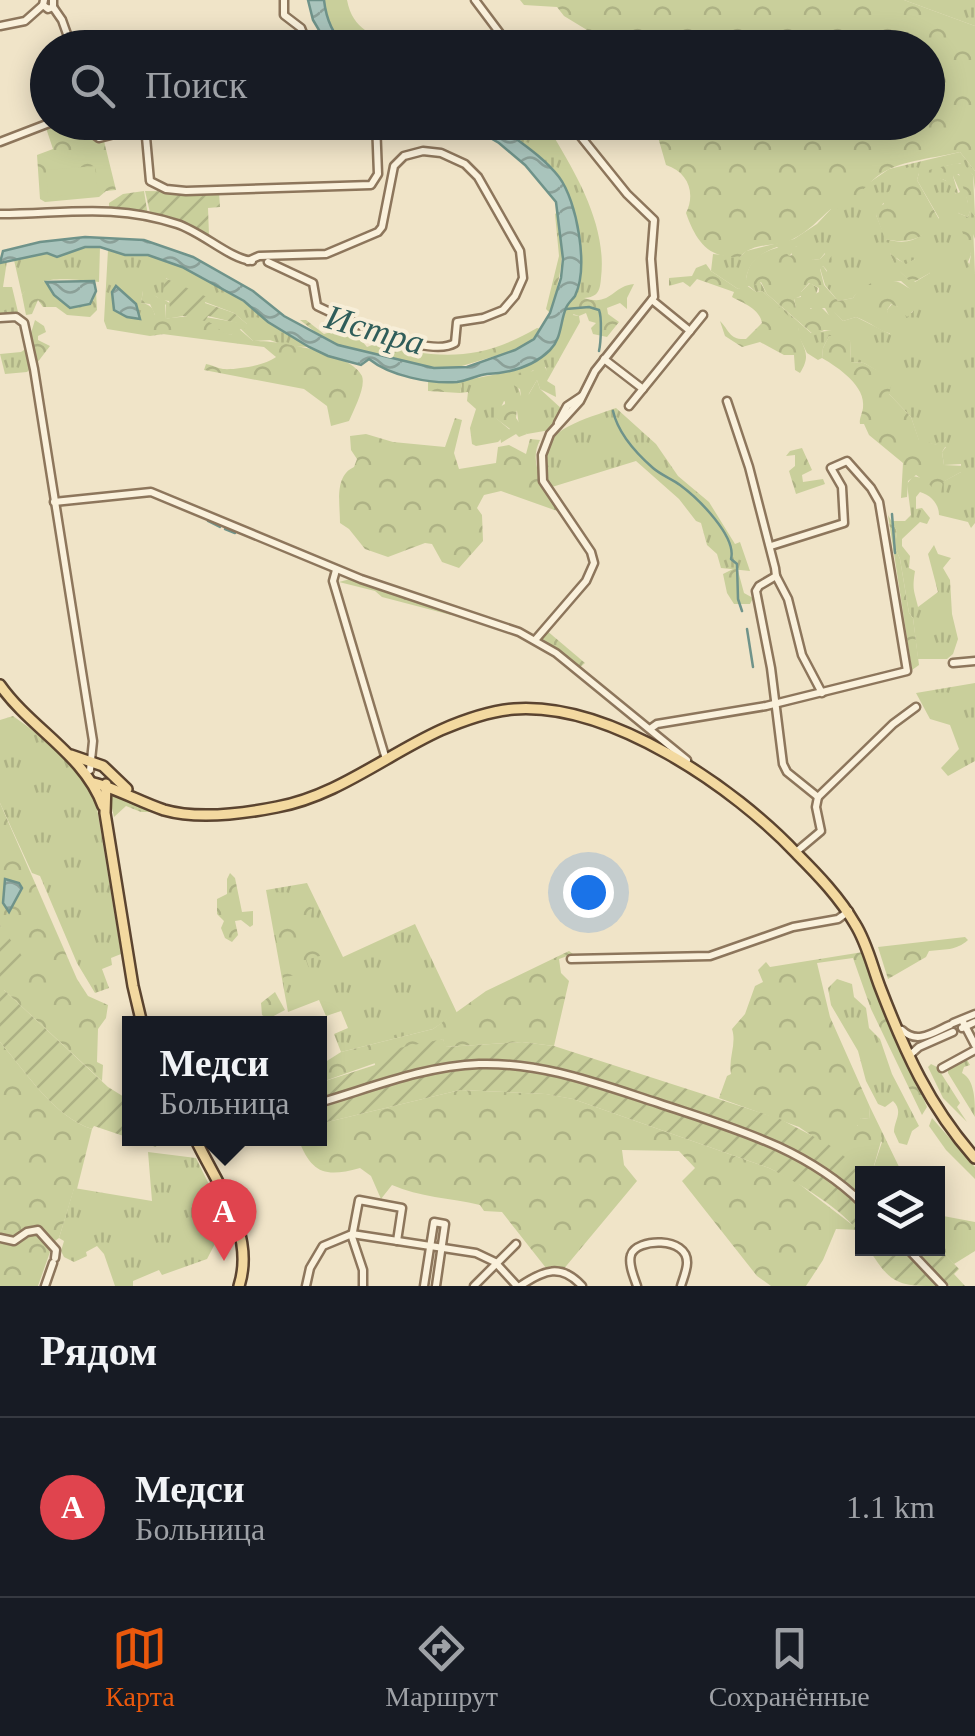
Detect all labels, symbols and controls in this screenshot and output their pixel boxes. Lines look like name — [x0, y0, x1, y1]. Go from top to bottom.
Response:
search box — [30, 30, 945, 140]
icon: search — [65, 58, 120, 113]
text: Поиск — [145, 64, 247, 106]
water label: Истра — [320, 297, 429, 363]
your location — [563, 867, 614, 918]
popup — [122, 1016, 327, 1146]
text: Медси — [159, 1042, 269, 1084]
text: Больница — [159, 1085, 290, 1121]
map controls — [855, 1166, 945, 1256]
button: layers — [855, 1166, 945, 1256]
pin: A — [192, 1178, 256, 1261]
text: Рядом — [40, 1328, 157, 1374]
text: Медси — [135, 1468, 245, 1510]
text: A — [61, 1489, 84, 1525]
text: 1.1 km — [846, 1489, 935, 1525]
text: Больница — [135, 1511, 265, 1547]
tab: Карта — [105, 1621, 175, 1713]
tab: Маршрут — [385, 1621, 498, 1713]
tab: Сохранённые — [709, 1621, 870, 1713]

